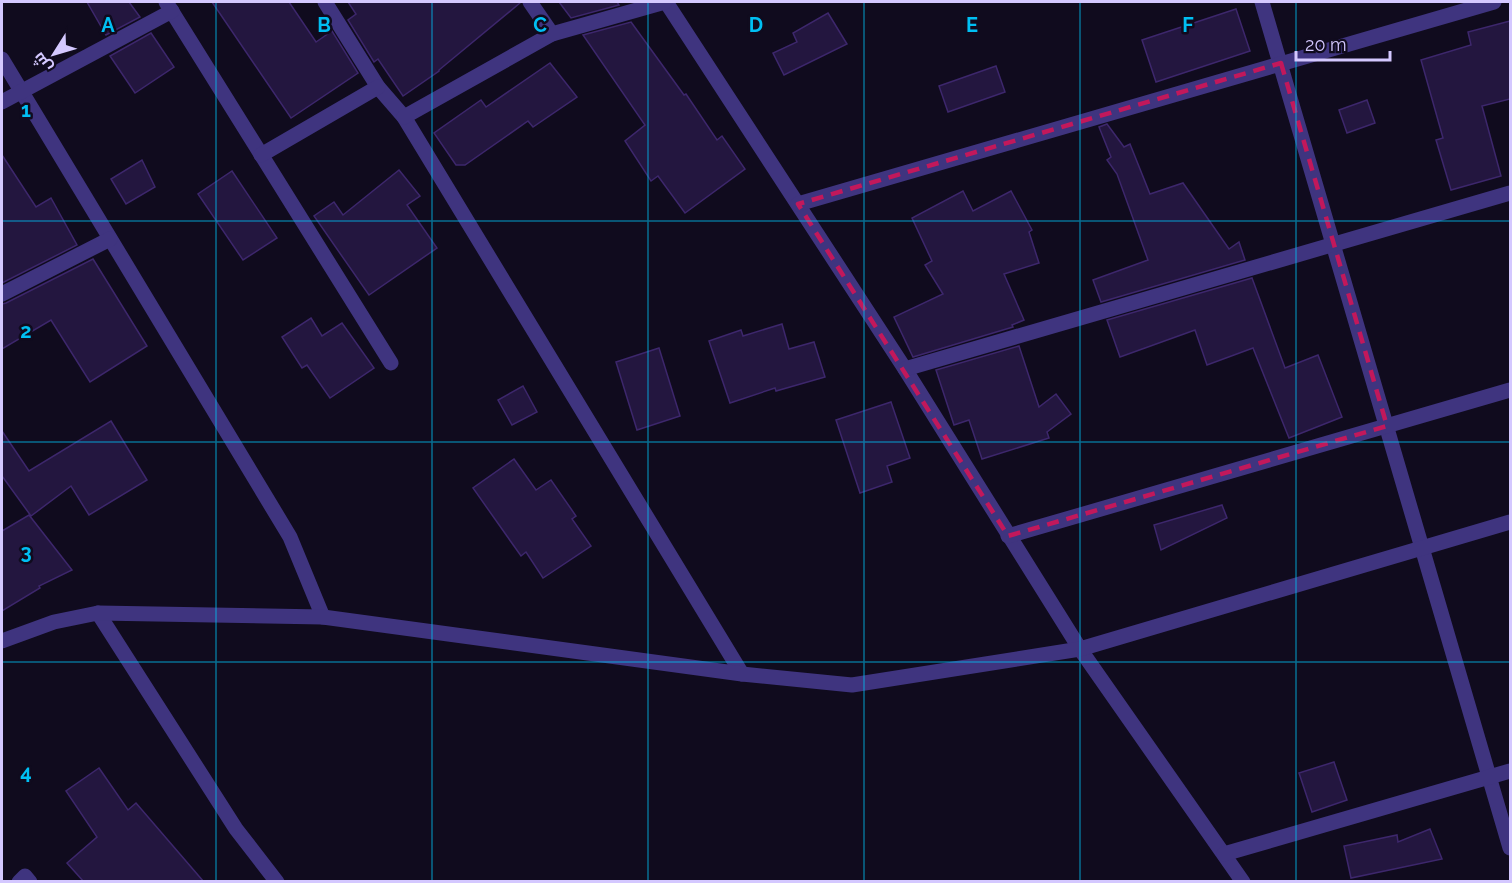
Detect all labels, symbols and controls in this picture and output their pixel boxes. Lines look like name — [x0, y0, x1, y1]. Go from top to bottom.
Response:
text: A — [101, 13, 115, 37]
text: B — [317, 13, 331, 37]
text: C — [533, 13, 547, 37]
text: D — [749, 13, 763, 37]
text: E — [966, 13, 978, 37]
text: F — [1182, 13, 1194, 37]
north arrow — [24, 24, 84, 84]
scale bar — [1296, 24, 1390, 62]
text: 20 m — [1305, 34, 1347, 55]
text: ش — [29, 49, 56, 77]
text: 1 — [21, 98, 31, 122]
text: 2 — [20, 319, 32, 343]
text: 3 — [20, 540, 32, 564]
text: 4 — [20, 760, 32, 784]

